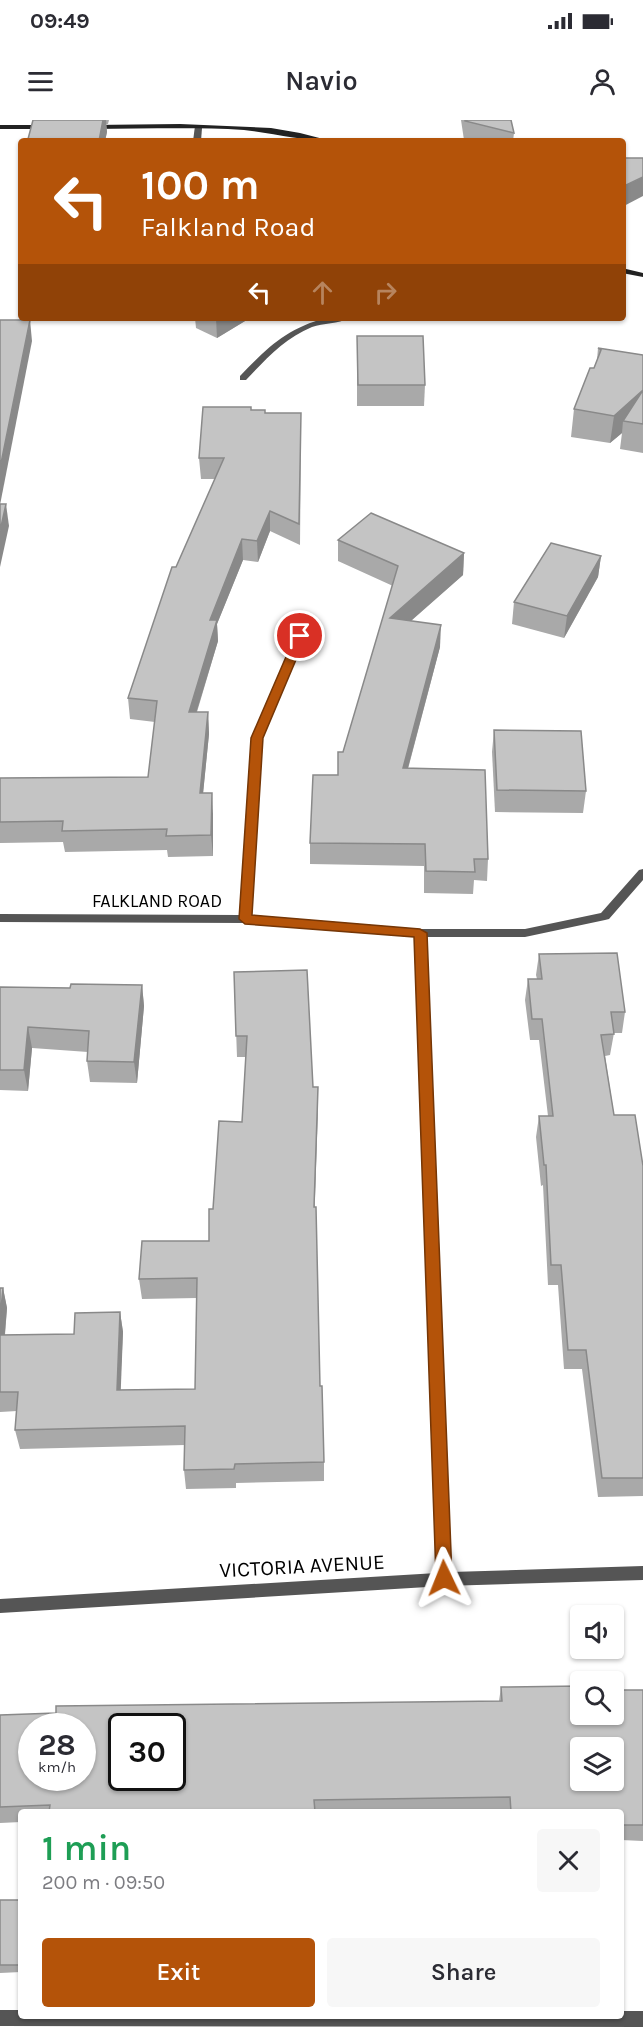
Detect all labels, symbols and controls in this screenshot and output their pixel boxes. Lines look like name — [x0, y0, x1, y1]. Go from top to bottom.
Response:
text: 09:49 — [30, 8, 90, 34]
icon: menu — [24, 65, 57, 98]
text: Navio — [285, 65, 358, 97]
icon: person — [586, 65, 619, 98]
text: 100 m — [141, 160, 260, 210]
icon: left — [42, 162, 120, 240]
text: Falkland Road — [141, 211, 315, 243]
icon: left — [243, 276, 276, 309]
icon: ahead — [306, 276, 339, 309]
icon: right — [369, 276, 402, 309]
pin — [274, 610, 325, 661]
icon: arrive — [283, 619, 316, 652]
street label: FALKLAND ROAD — [92, 890, 222, 912]
position arrow — [412, 1546, 476, 1610]
street label: VICTORIA AVENUE — [219, 1550, 385, 1582]
map controls — [570, 1605, 624, 1791]
button: sound — [570, 1605, 624, 1659]
button: search — [570, 1671, 624, 1725]
speed limit sign: 30 — [108, 1713, 186, 1791]
text: 28 — [38, 1727, 76, 1763]
button: layers — [570, 1737, 624, 1791]
text: km/h — [38, 1758, 76, 1776]
text: 1 min — [42, 1827, 131, 1869]
button: close — [537, 1829, 600, 1892]
text: 200 m · 09:50 — [42, 1871, 165, 1894]
button: Exit — [42, 1938, 315, 2007]
button: Share — [327, 1938, 600, 2007]

